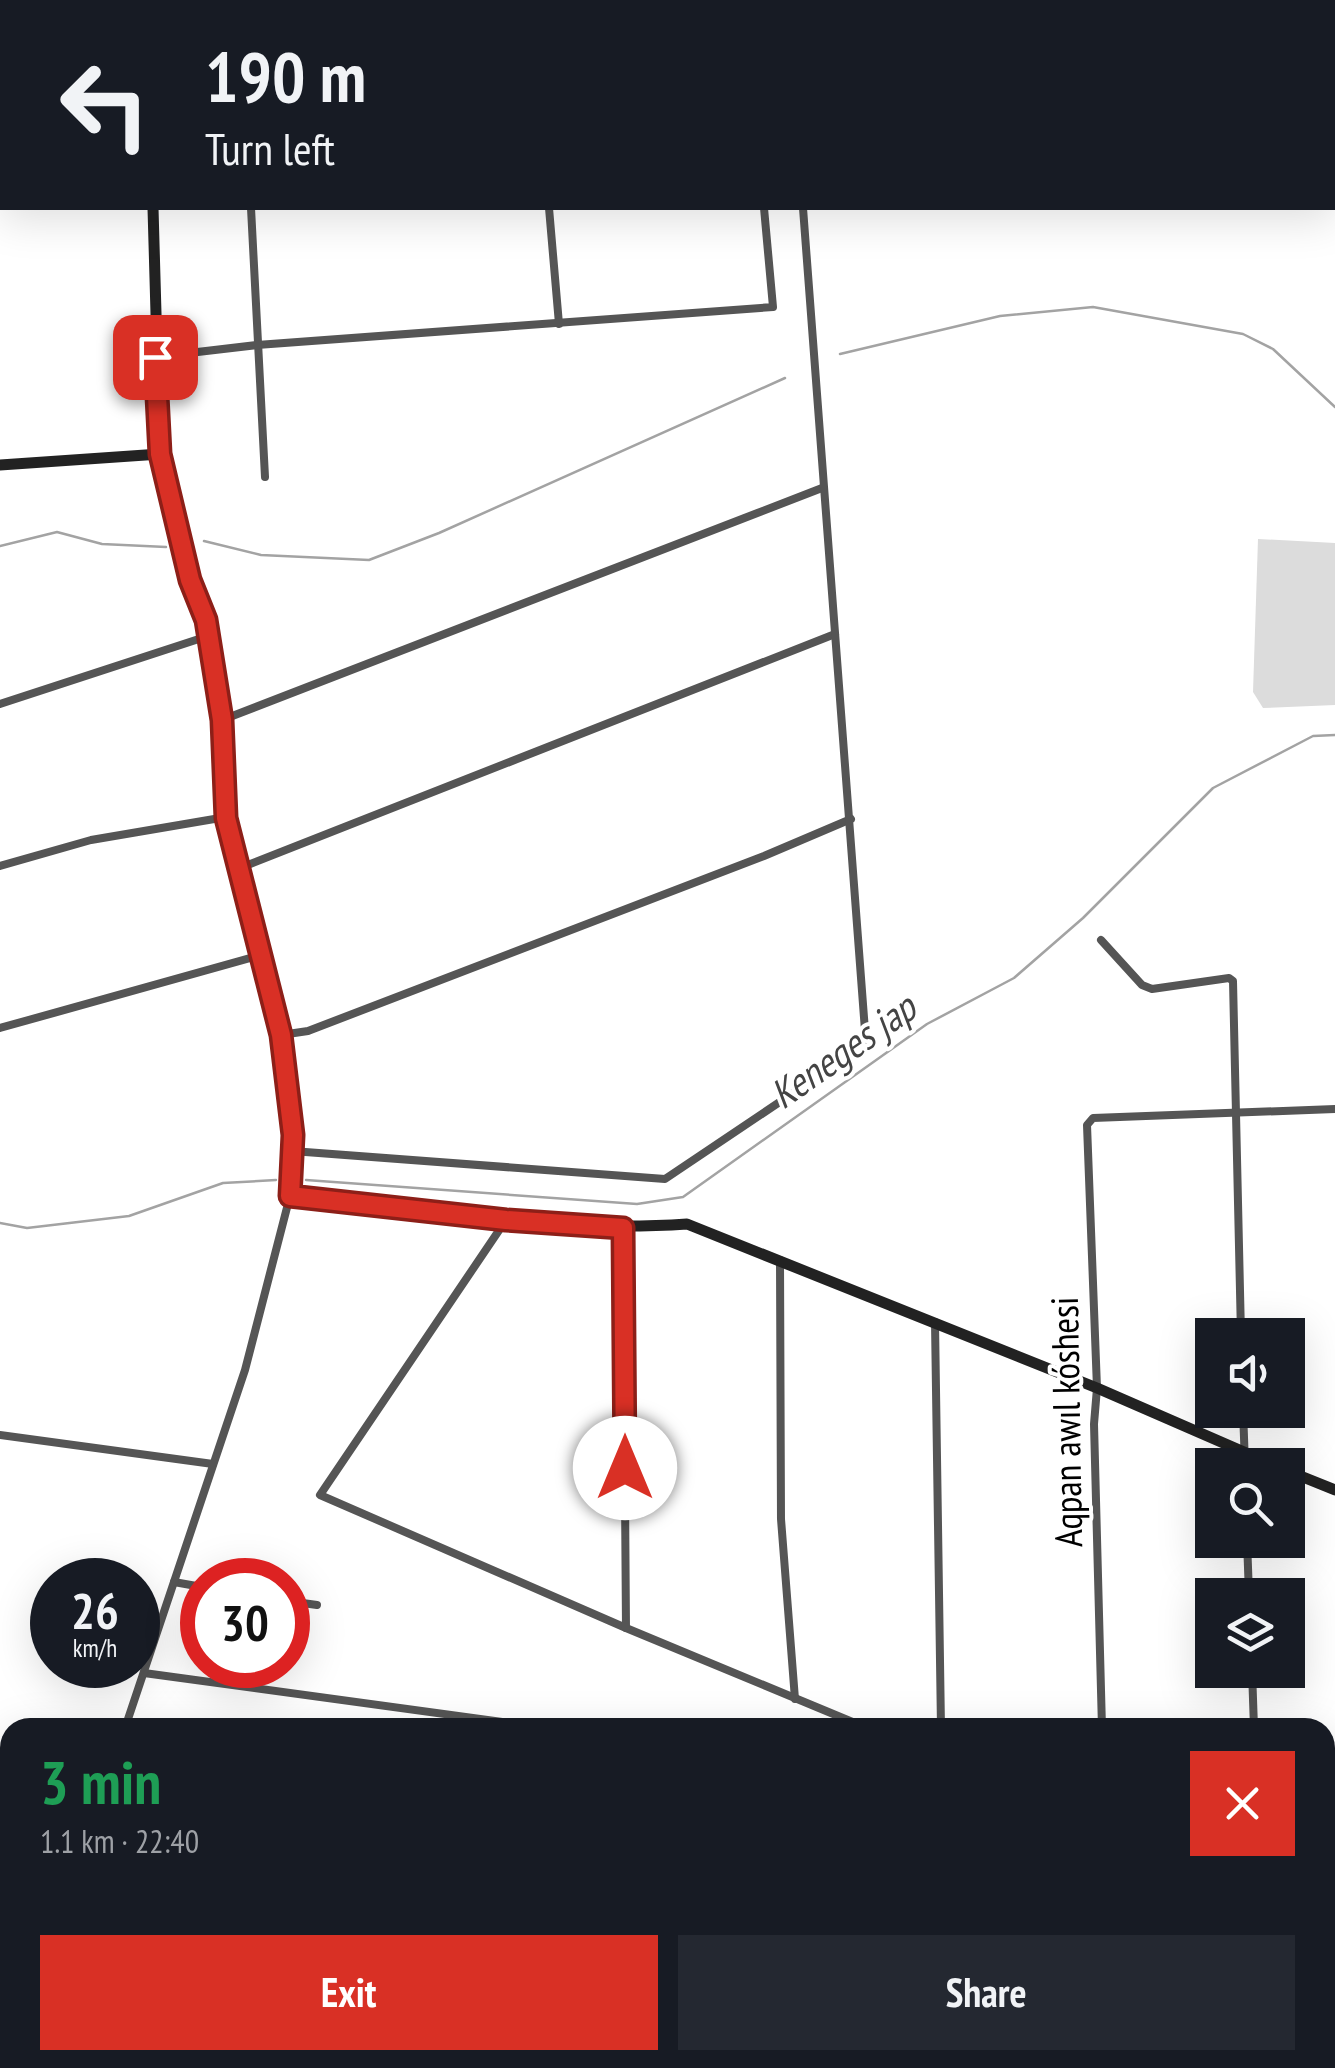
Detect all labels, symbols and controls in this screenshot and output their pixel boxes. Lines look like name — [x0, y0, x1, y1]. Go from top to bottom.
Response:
text: 190 m — [205, 31, 366, 121]
icon: left — [40, 40, 170, 170]
text: Turn left — [205, 119, 335, 177]
pin — [113, 315, 198, 400]
icon: arrive — [128, 330, 183, 385]
water label: Keneges jap — [759, 980, 928, 1119]
street label: Aqpan awıl kóshesi — [1039, 1296, 1092, 1548]
map controls — [1195, 1318, 1305, 1688]
button: sound — [1195, 1318, 1305, 1428]
position arrow — [573, 1416, 677, 1520]
button: search — [1195, 1448, 1305, 1558]
speed limit sign: 30 — [180, 1558, 310, 1688]
text: 26 — [71, 1578, 119, 1643]
button: layers — [1195, 1578, 1305, 1688]
text: km/h — [73, 1632, 117, 1664]
text: 3 min — [40, 1743, 161, 1821]
button: close — [1190, 1751, 1295, 1856]
text: 1.1 km · 22:40 — [40, 1820, 199, 1862]
button: Exit — [40, 1935, 658, 2050]
button: Share — [678, 1935, 1295, 2050]

